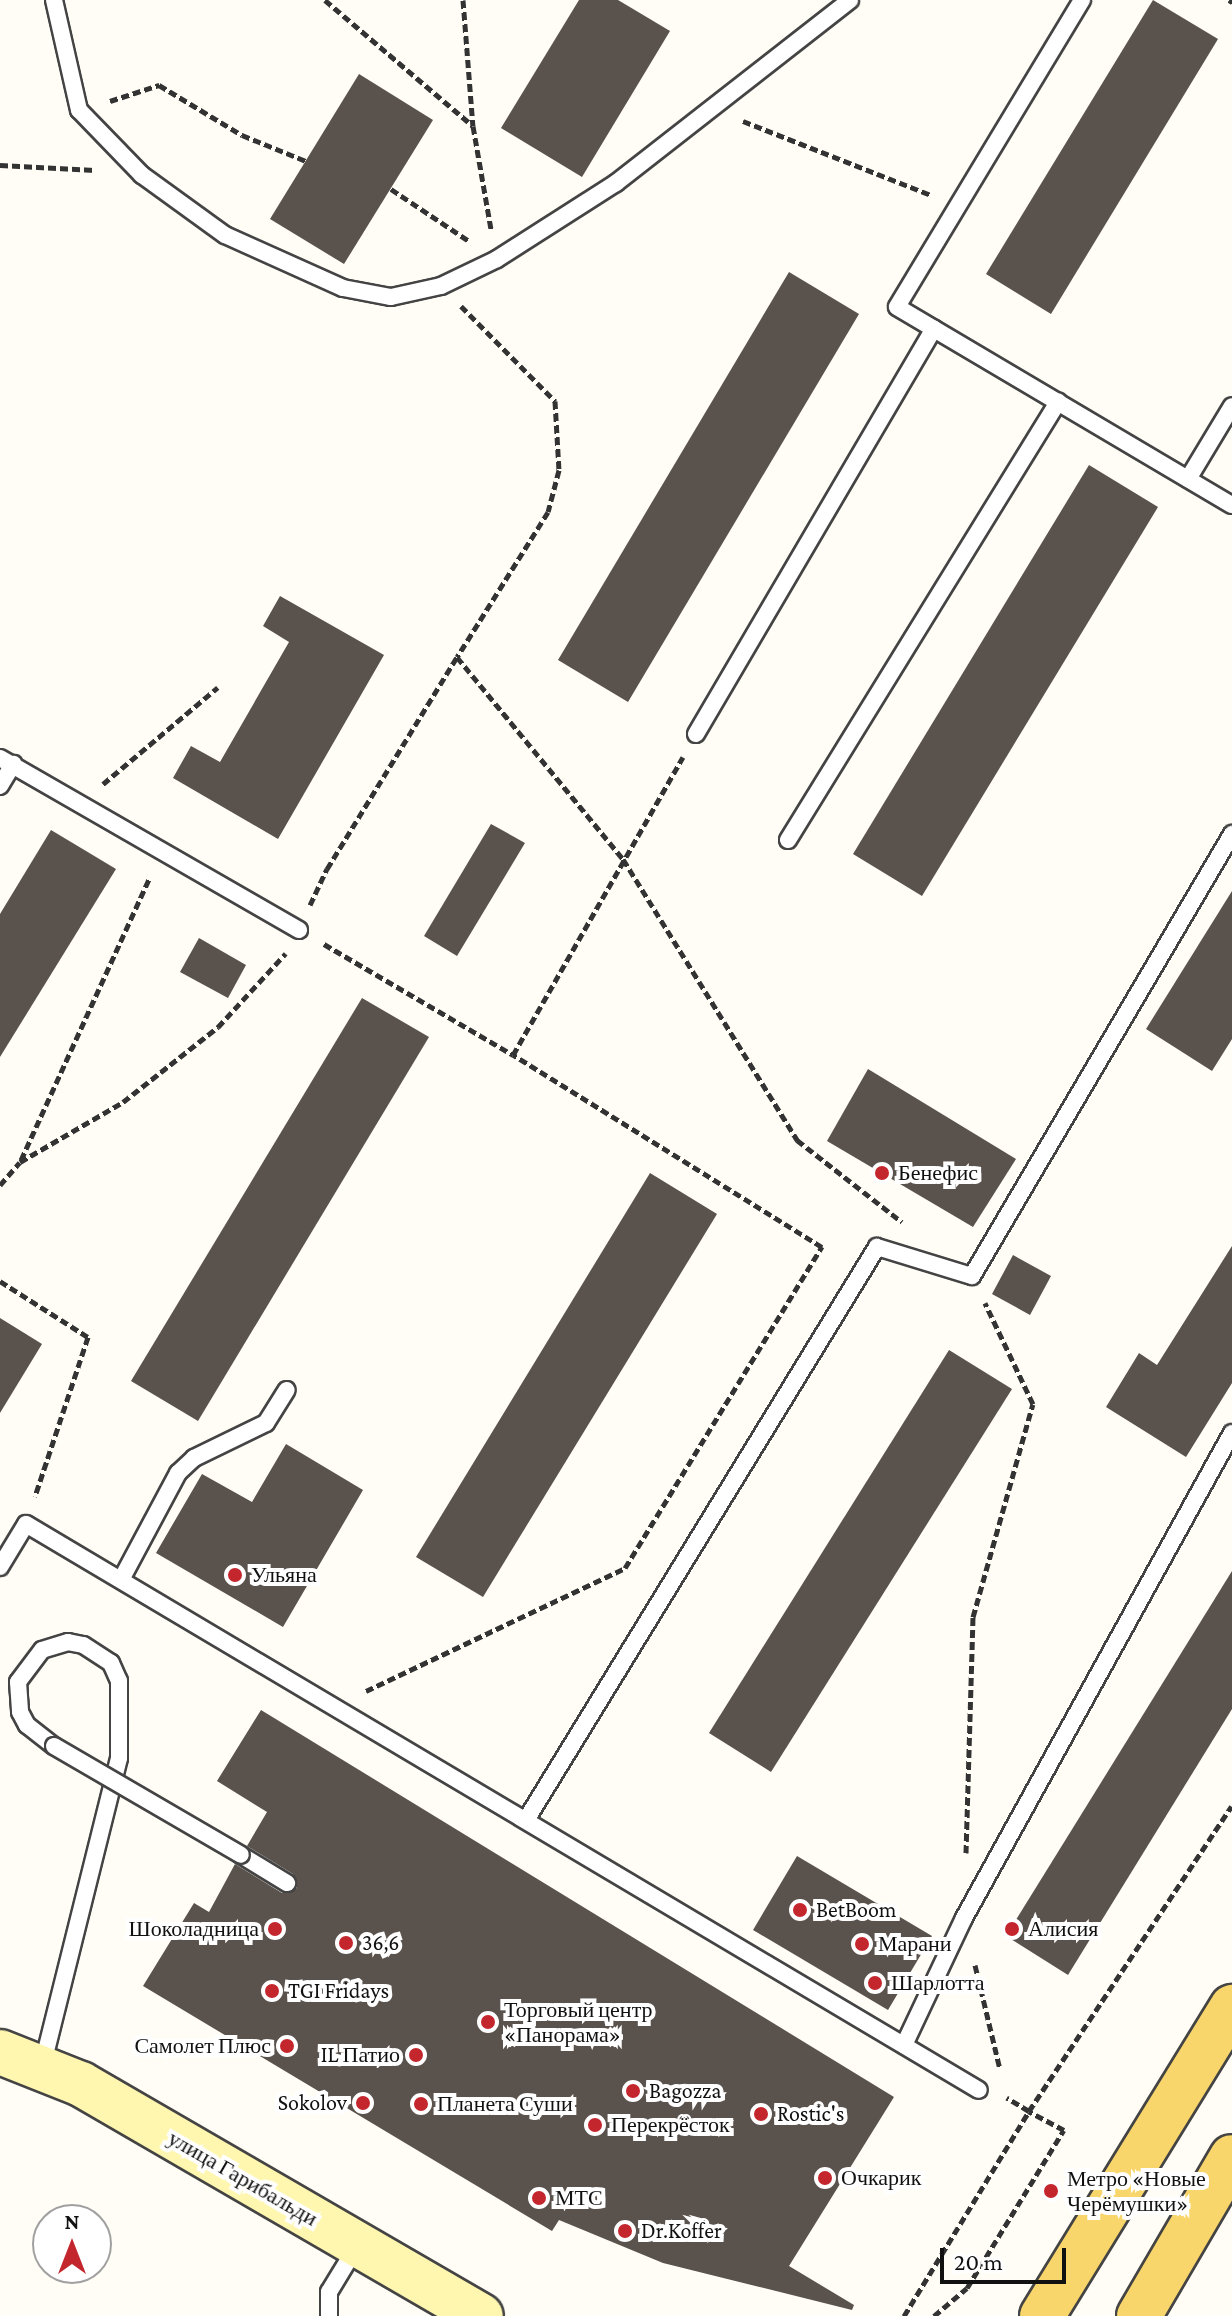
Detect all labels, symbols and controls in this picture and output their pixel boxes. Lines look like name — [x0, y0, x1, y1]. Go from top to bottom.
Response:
place label: Бенефис — [898, 1160, 978, 1186]
marker: Бенефис — [873, 1164, 891, 1182]
place label: Ульяна — [251, 1562, 317, 1588]
marker: Ульяна — [226, 1566, 244, 1584]
place label: BetBoom — [816, 1897, 897, 1923]
marker: BetBoom — [791, 1901, 809, 1919]
place label: Шоколадница — [129, 1916, 259, 1942]
place label: Алисия — [1028, 1916, 1098, 1942]
marker: Шоколадница — [266, 1920, 284, 1938]
marker: Алисия — [1003, 1920, 1021, 1938]
place label: 36,6 — [362, 1930, 399, 1956]
place label: Марани — [878, 1931, 952, 1957]
marker: 36,6 — [337, 1934, 355, 1952]
marker: Марани — [853, 1935, 871, 1953]
place label: Шарлотта — [891, 1970, 985, 1996]
marker: Шарлотта — [866, 1974, 884, 1992]
place label: TGI Fridays — [288, 1978, 389, 2004]
marker: TGI Fridays — [263, 1982, 281, 2000]
place label: Торговый центр «Панорама» — [504, 1996, 653, 2048]
marker: Торговый центр «Панорама» — [479, 2013, 497, 2031]
place label: Самолет Плюс — [134, 2033, 271, 2059]
marker: Самолет Плюс — [278, 2037, 296, 2055]
place label: IL Патио — [321, 2042, 400, 2068]
marker: IL Патио — [407, 2046, 425, 2064]
place label: Bagozza — [649, 2078, 721, 2104]
marker: Bagozza — [624, 2082, 642, 2100]
place label: Sokolov — [278, 2090, 347, 2116]
place label: Планета Суши — [437, 2091, 573, 2117]
marker: Sokolov — [354, 2094, 372, 2112]
marker: Планета Суши — [412, 2095, 430, 2113]
place label: Rostic's — [777, 2101, 844, 2127]
marker: Rostic's — [752, 2105, 770, 2123]
place label: Перекрёсток — [611, 2112, 730, 2138]
marker: Перекрёсток — [586, 2116, 604, 2134]
street label: улица Гарибальди — [164, 2124, 322, 2232]
place label: Очкарик — [841, 2165, 922, 2191]
place label: Метро «Новые Черёмушки» — [1067, 2165, 1206, 2216]
marker: Очкарик — [816, 2169, 834, 2187]
marker: Метро «Новые Черёмушки» — [1042, 2182, 1060, 2200]
place label: МТС — [555, 2185, 603, 2211]
marker: МТС — [530, 2189, 548, 2207]
north arrow — [32, 2204, 112, 2284]
text: N — [65, 2209, 80, 2234]
place label: Dr.Koffer — [641, 2218, 722, 2244]
marker: Dr.Koffer — [616, 2222, 634, 2240]
scale bar — [944, 2232, 1070, 2282]
text: 20 m — [954, 2248, 1003, 2275]

